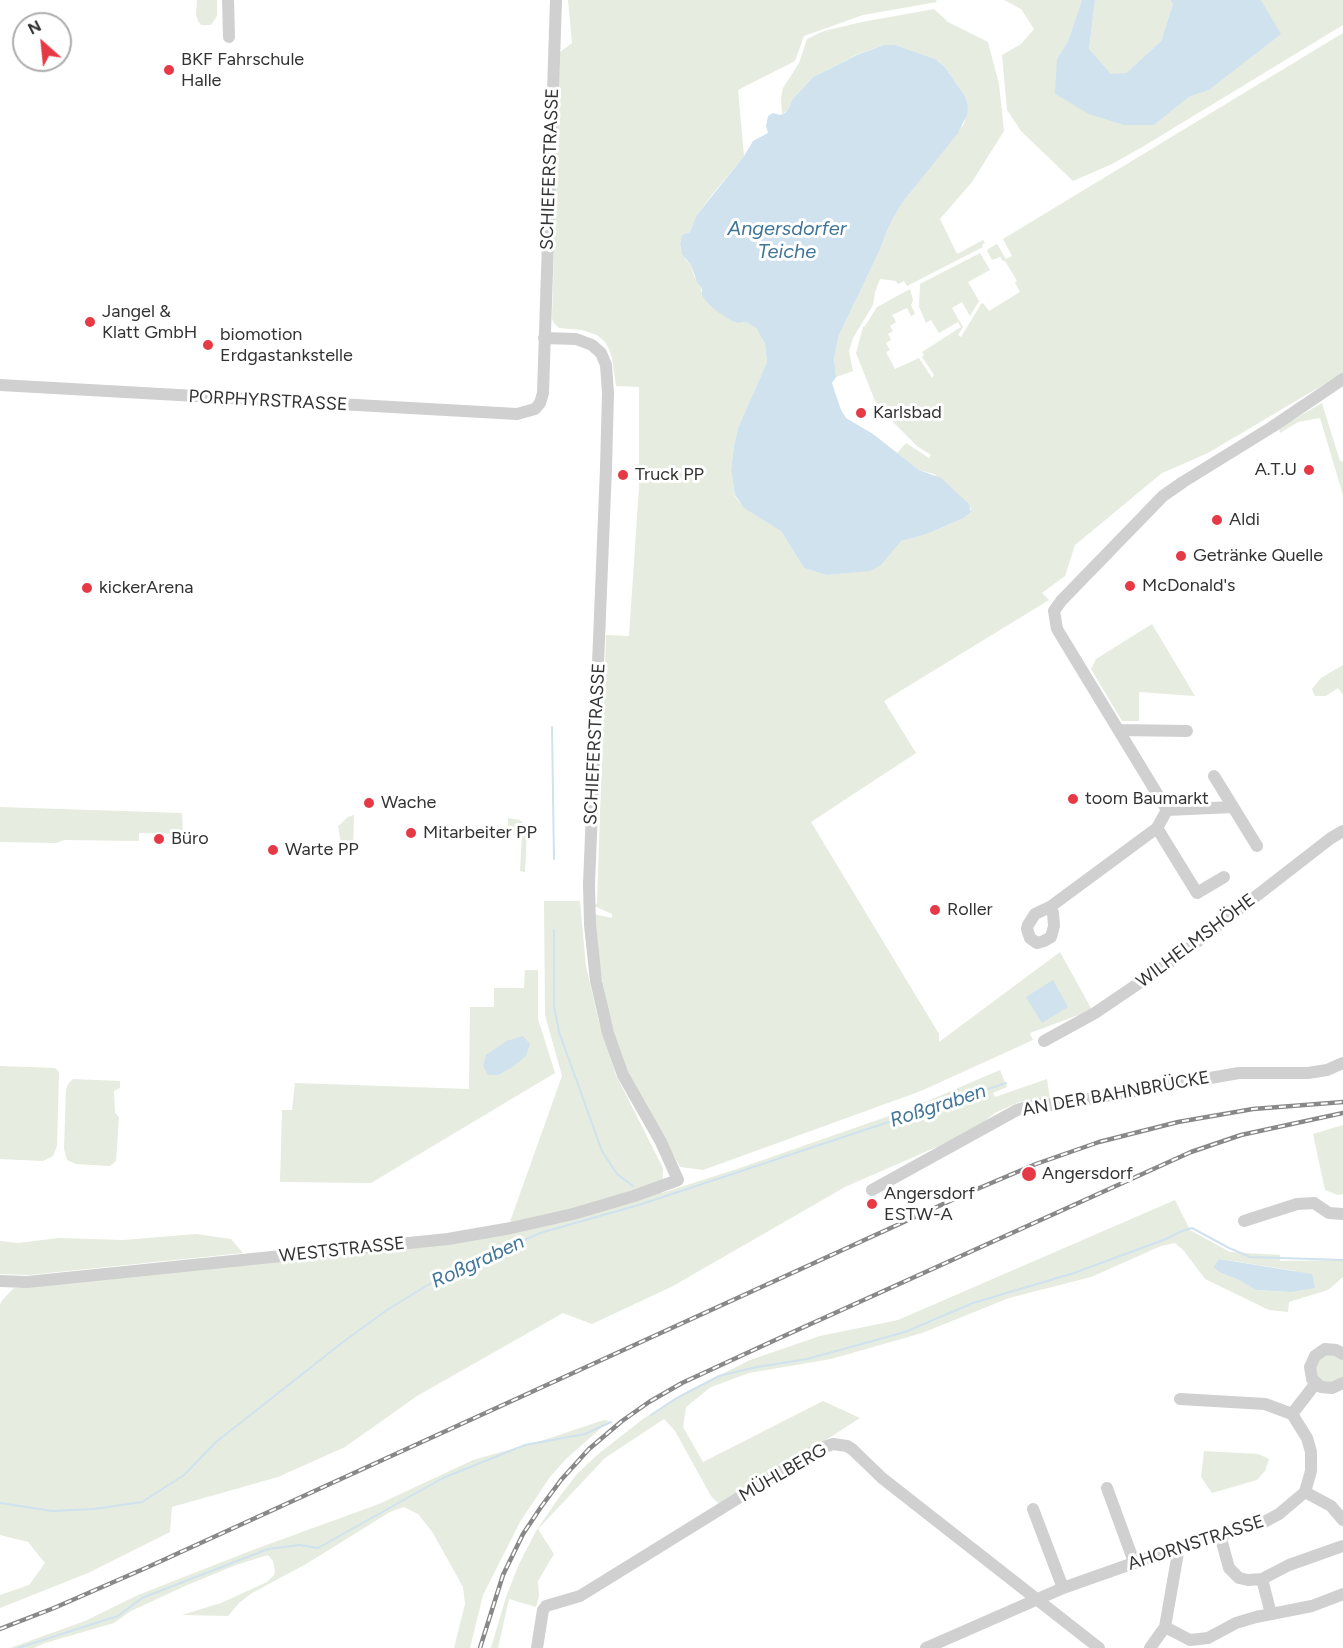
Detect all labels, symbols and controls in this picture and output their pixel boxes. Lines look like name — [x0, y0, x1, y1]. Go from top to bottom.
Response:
north arrow — [12, 12, 72, 72]
text: N — [25, 16, 44, 39]
place label: BKF Fahrschule Halle — [181, 49, 304, 92]
marker: BKF Fahrschule Halle — [162, 63, 176, 77]
street label: SCHIEFERSTRASSE — [536, 88, 564, 250]
water label: Angersdorfer Teiche — [728, 217, 846, 264]
place label: Jangel & Klatt GmbH — [102, 301, 197, 344]
marker: Jangel & Klatt GmbH — [83, 315, 97, 329]
place label: biomotion Erdgastankstelle — [220, 324, 353, 366]
marker: biomotion Erdgastankstelle — [201, 338, 215, 352]
street label: PORPHYRSTRASSE — [188, 386, 348, 416]
place label: Karlsbad — [873, 402, 942, 424]
marker: Karlsbad — [854, 406, 868, 420]
place label: A.T.U — [1255, 459, 1297, 481]
marker: A.T.U — [1302, 463, 1316, 477]
place label: Truck PP — [635, 464, 704, 486]
marker: Truck PP — [616, 468, 630, 482]
place label: Aldi — [1229, 509, 1260, 531]
marker: Aldi — [1210, 513, 1224, 527]
place label: Getränke Quelle — [1193, 545, 1323, 567]
marker: Getränke Quelle — [1174, 549, 1188, 563]
place label: McDonald's — [1142, 575, 1236, 597]
place label: kickerArena — [99, 577, 193, 599]
marker: McDonald's — [1123, 579, 1137, 593]
marker: kickerArena — [80, 581, 94, 595]
street label: SCHIEFERSTRASSE — [580, 663, 610, 825]
place label: toom Baumarkt — [1085, 788, 1209, 810]
place label: Wache — [381, 792, 436, 814]
marker: toom Baumarkt — [1066, 792, 1080, 806]
marker: Wache — [362, 796, 376, 810]
place label: Mitarbeiter PP — [423, 822, 537, 844]
marker: Mitarbeiter PP — [404, 826, 418, 840]
place label: Büro — [171, 828, 209, 850]
marker: Büro — [152, 832, 166, 846]
place label: Warte PP — [285, 839, 359, 861]
marker: Warte PP — [266, 843, 280, 857]
street label: WILHELMSHÖHE — [1132, 889, 1260, 993]
place label: Roller — [947, 899, 993, 921]
marker: Roller — [928, 903, 942, 917]
street label: AN DER BAHNBRÜCKE — [1021, 1067, 1211, 1121]
water label: Roßgraben — [887, 1079, 989, 1133]
place label: Angersdorf — [1042, 1163, 1133, 1185]
marker: Angersdorf — [1020, 1165, 1038, 1183]
place label: Angersdorf ESTW-A — [884, 1183, 975, 1226]
marker: Angersdorf ESTW-A — [865, 1197, 879, 1211]
water label: Roßgraben — [428, 1230, 528, 1294]
street label: WESTSTRASSE — [278, 1233, 406, 1267]
street label: MÜHLBERG — [735, 1439, 831, 1507]
street label: AHORNSTRASSE — [1125, 1511, 1267, 1575]

